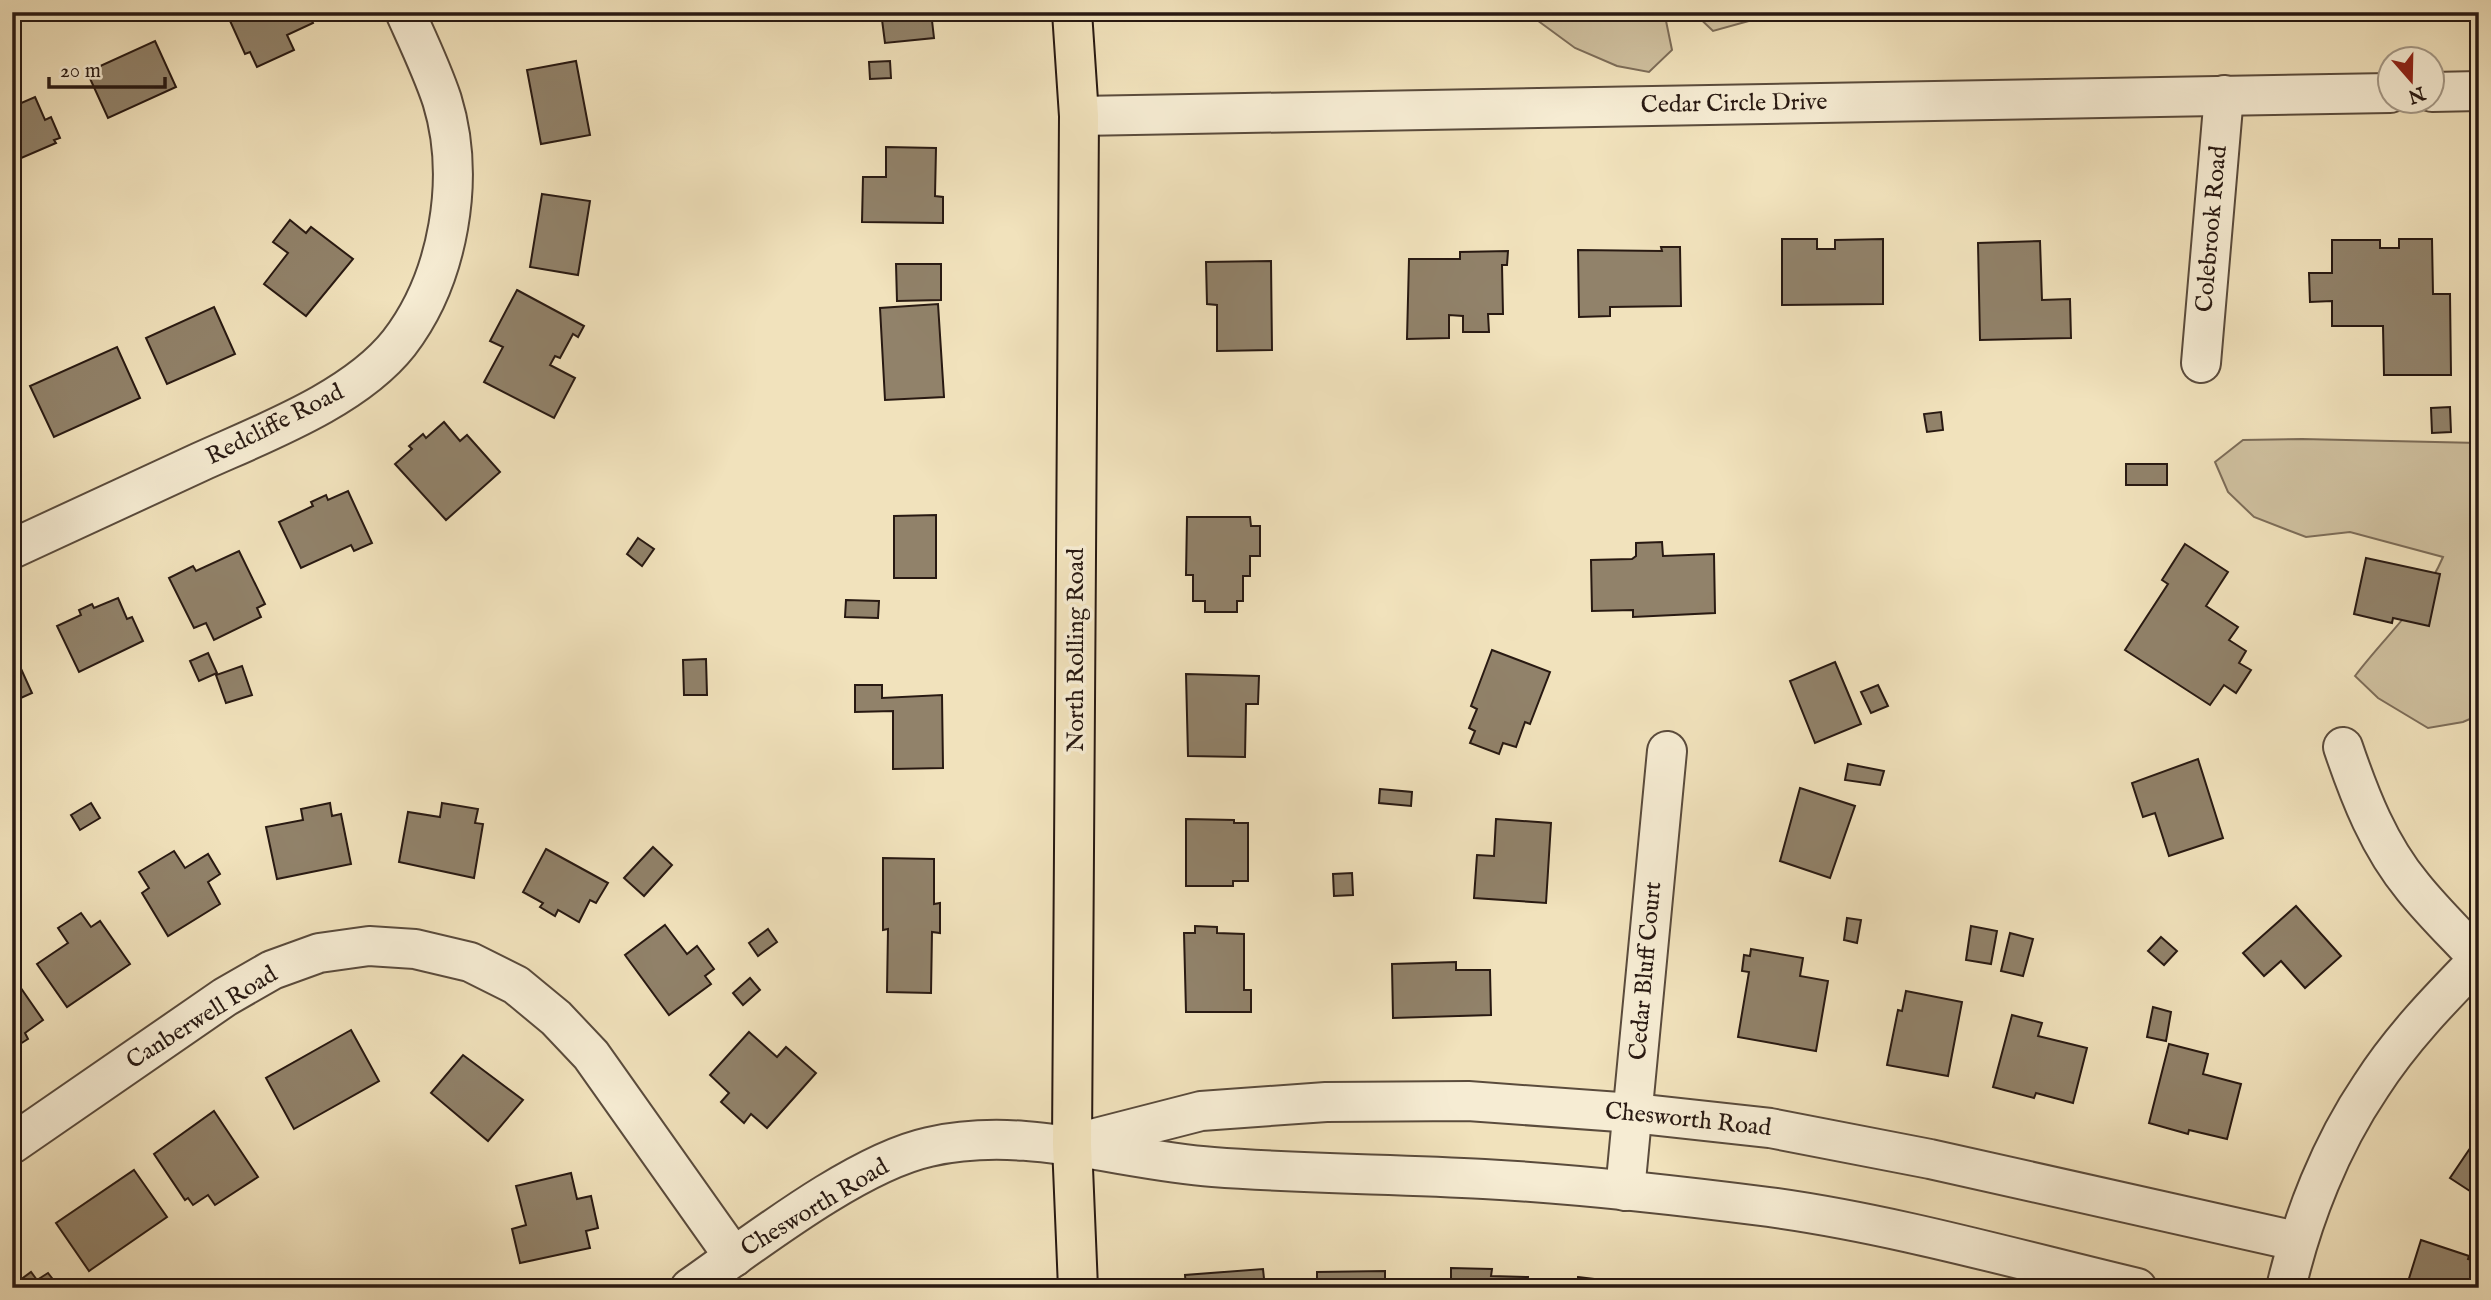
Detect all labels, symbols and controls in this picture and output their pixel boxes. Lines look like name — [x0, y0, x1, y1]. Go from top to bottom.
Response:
scale bar — [49, 46, 164, 90]
north arrow — [2376, 46, 2446, 116]
text: 20 m — [60, 58, 101, 85]
text: N — [2404, 80, 2429, 108]
street label: Cedar Circle Drive — [1640, 87, 1828, 121]
street label: Colebrook Road — [2189, 144, 2235, 314]
street label: Redcliffe Road — [201, 377, 349, 473]
street label: North Rolling Road — [1061, 548, 1092, 752]
street label: Cedar Bluff Court — [1623, 880, 1669, 1062]
street label: Canberwell Road — [121, 959, 283, 1077]
street label: Chesworth Road — [1603, 1096, 1773, 1144]
street label: Chesworth Road — [735, 1152, 895, 1264]

